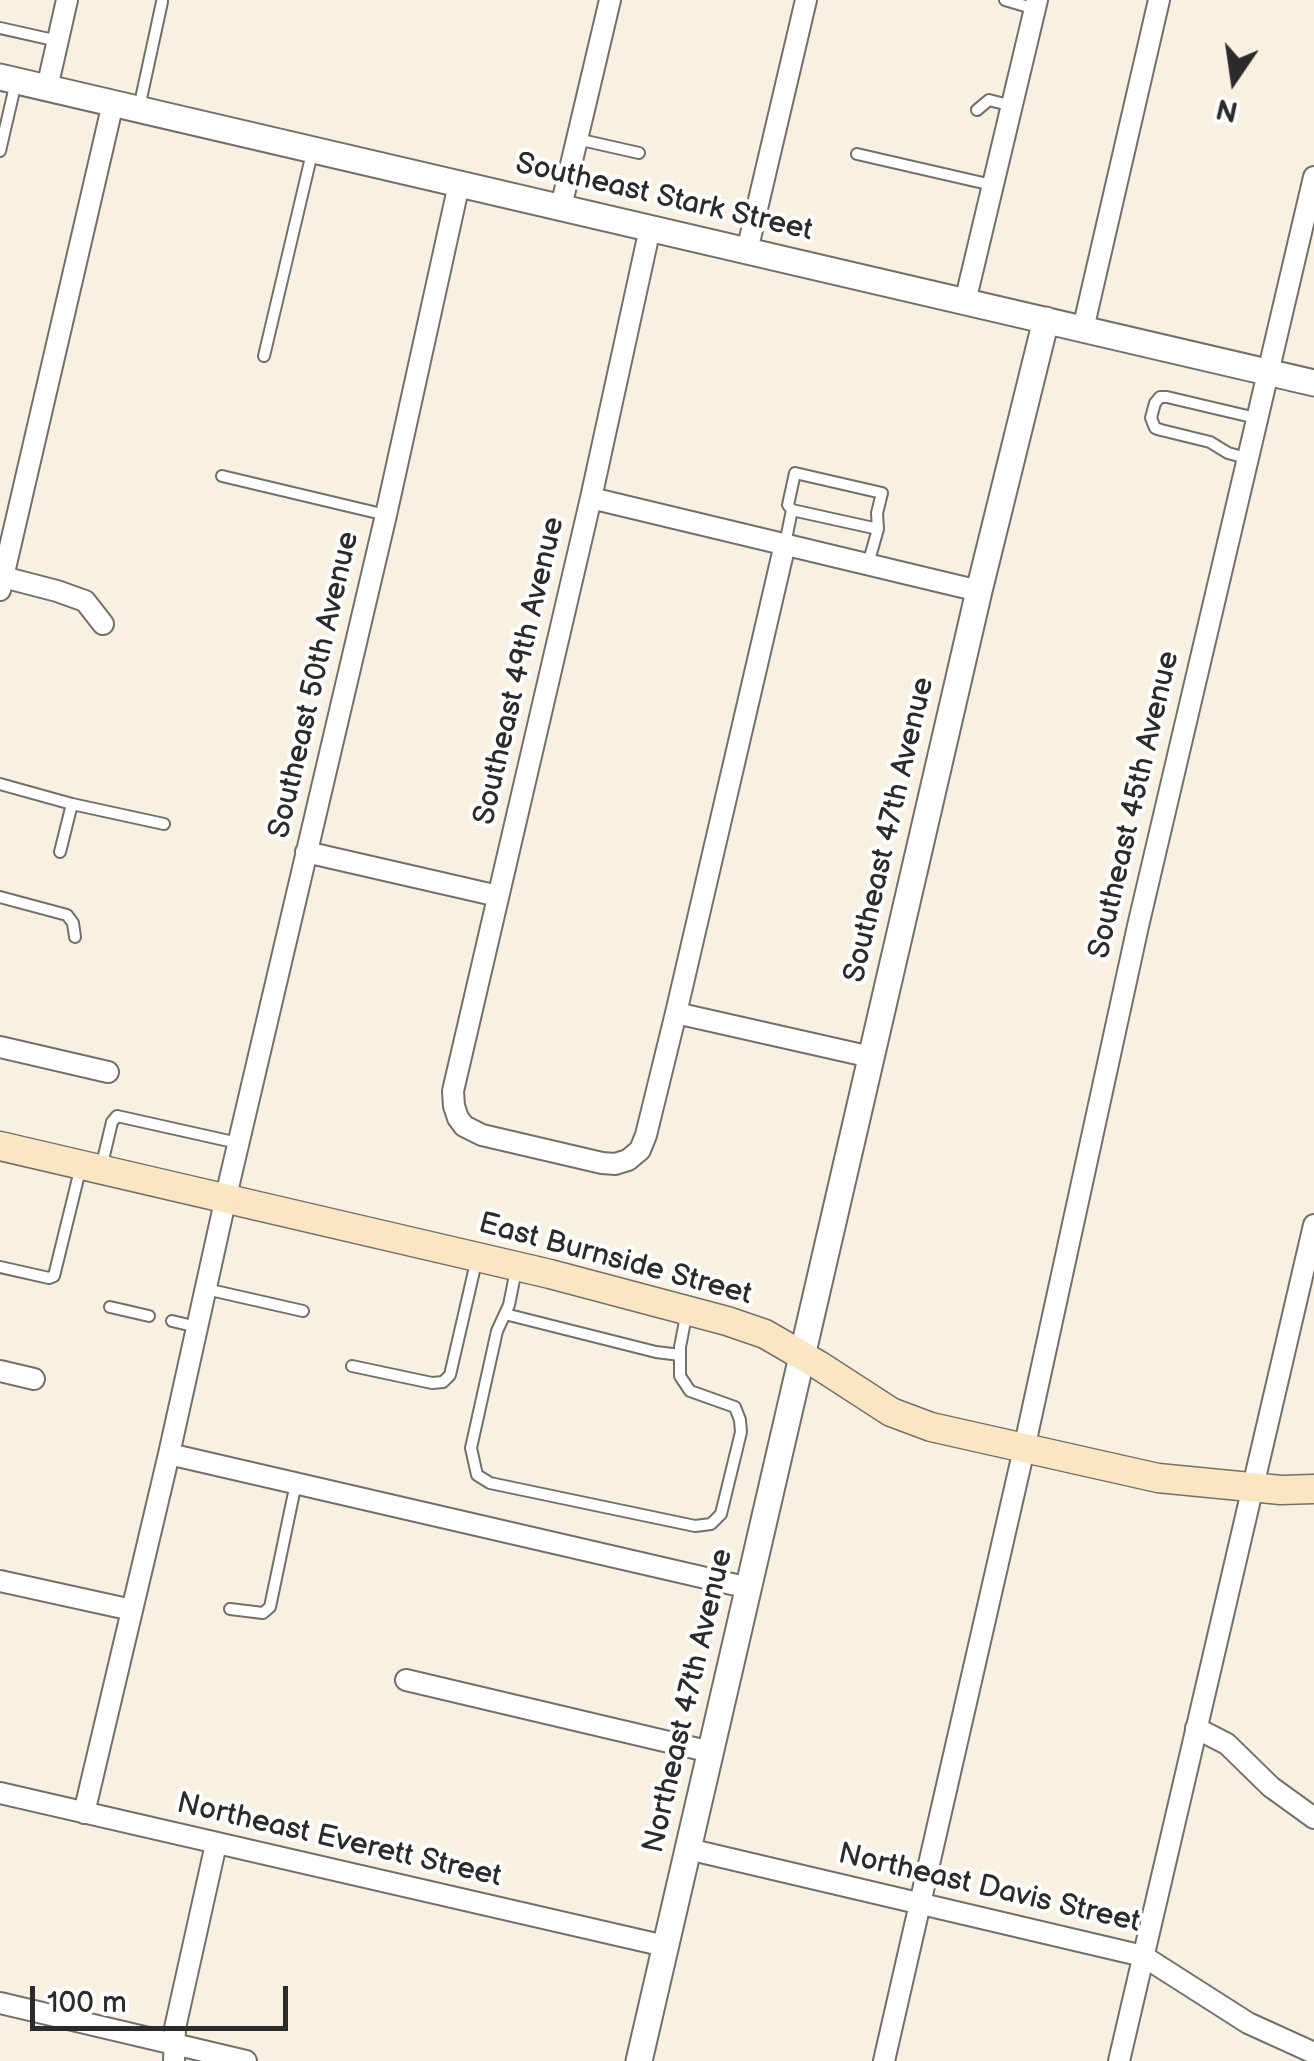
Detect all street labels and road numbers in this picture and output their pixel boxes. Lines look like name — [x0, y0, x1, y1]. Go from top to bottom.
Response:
street label: Southeast Stark Street — [512, 146, 816, 250]
street label: Southeast 49th Avenue — [467, 514, 573, 828]
street label: Southeast 50th Avenue — [262, 528, 368, 842]
street label: Southeast 45th Avenue — [1082, 648, 1188, 962]
street label: Southeast 47th Avenue — [837, 674, 943, 986]
street label: East Burnside Street — [475, 1206, 755, 1314]
street label: Northeast 47th Avenue — [636, 1545, 742, 1857]
street label: Northeast Everett Street — [173, 1786, 505, 1896]
street label: Northeast Davis Street — [835, 1837, 1143, 1941]

